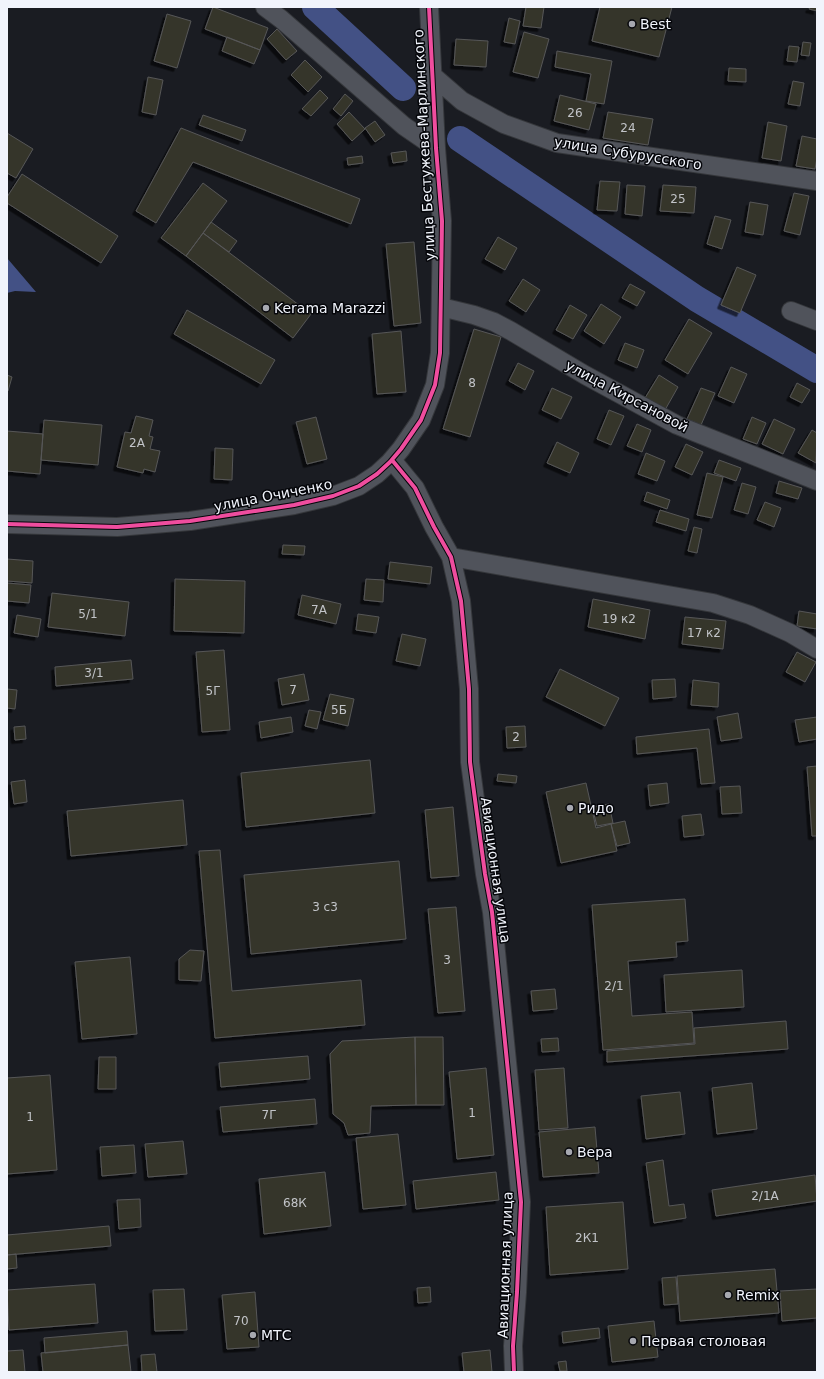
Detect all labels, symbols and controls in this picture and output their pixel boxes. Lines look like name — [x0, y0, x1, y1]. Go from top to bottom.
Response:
place label: Best — [640, 16, 672, 32]
marker: Best — [627, 19, 637, 29]
street label: улица Бестужева-Марлинского — [410, 29, 438, 261]
house number: 26 — [567, 106, 583, 120]
house number: 24 — [620, 121, 636, 135]
street label: улица Субурусского — [553, 133, 703, 173]
house number: 25 — [670, 192, 686, 206]
place label: Kerama Marazzi — [274, 300, 386, 316]
marker: Kerama Marazzi — [261, 303, 271, 313]
street label: улица Кирсановой — [563, 357, 691, 435]
house number: 8 — [468, 376, 476, 390]
house number: 2А — [129, 436, 146, 450]
street label: улица Очиченко — [212, 476, 334, 514]
house number: 7А — [311, 603, 328, 617]
house number: 5/1 — [78, 607, 98, 621]
house number: 19 к2 — [602, 612, 636, 626]
house number: 17 к2 — [687, 626, 721, 640]
house number: 3/1 — [84, 666, 104, 680]
house number: 7 — [289, 683, 297, 697]
house number: 5Г — [206, 684, 220, 698]
house number: 5Б — [331, 703, 347, 717]
house number: 2 — [512, 730, 520, 744]
street label: Авиационная улица — [478, 796, 514, 944]
place label: Ридо — [578, 800, 614, 816]
marker: Ридо — [565, 803, 575, 813]
house number: 3 с3 — [312, 900, 338, 914]
house number: 3 — [443, 953, 451, 967]
house number: 2/1 — [604, 979, 624, 993]
house number: 1 — [468, 1106, 476, 1120]
house number: 7Г — [262, 1108, 276, 1122]
house number: 1 — [26, 1110, 34, 1124]
place label: Вера — [577, 1144, 613, 1160]
marker: Вера — [564, 1147, 574, 1157]
house number: 2/1А — [751, 1189, 780, 1203]
street label: Авиационная улица — [494, 1191, 516, 1339]
house number: 68К — [283, 1196, 307, 1210]
house number: 2К1 — [575, 1231, 599, 1245]
place label: Remix — [736, 1287, 780, 1303]
marker: Remix — [723, 1290, 733, 1300]
house number: 70 — [233, 1314, 249, 1328]
place label: МТС — [261, 1327, 292, 1343]
marker: МТС — [248, 1330, 258, 1340]
place label: Первая столовая — [641, 1333, 766, 1349]
marker: Первая столовая — [628, 1336, 638, 1346]

